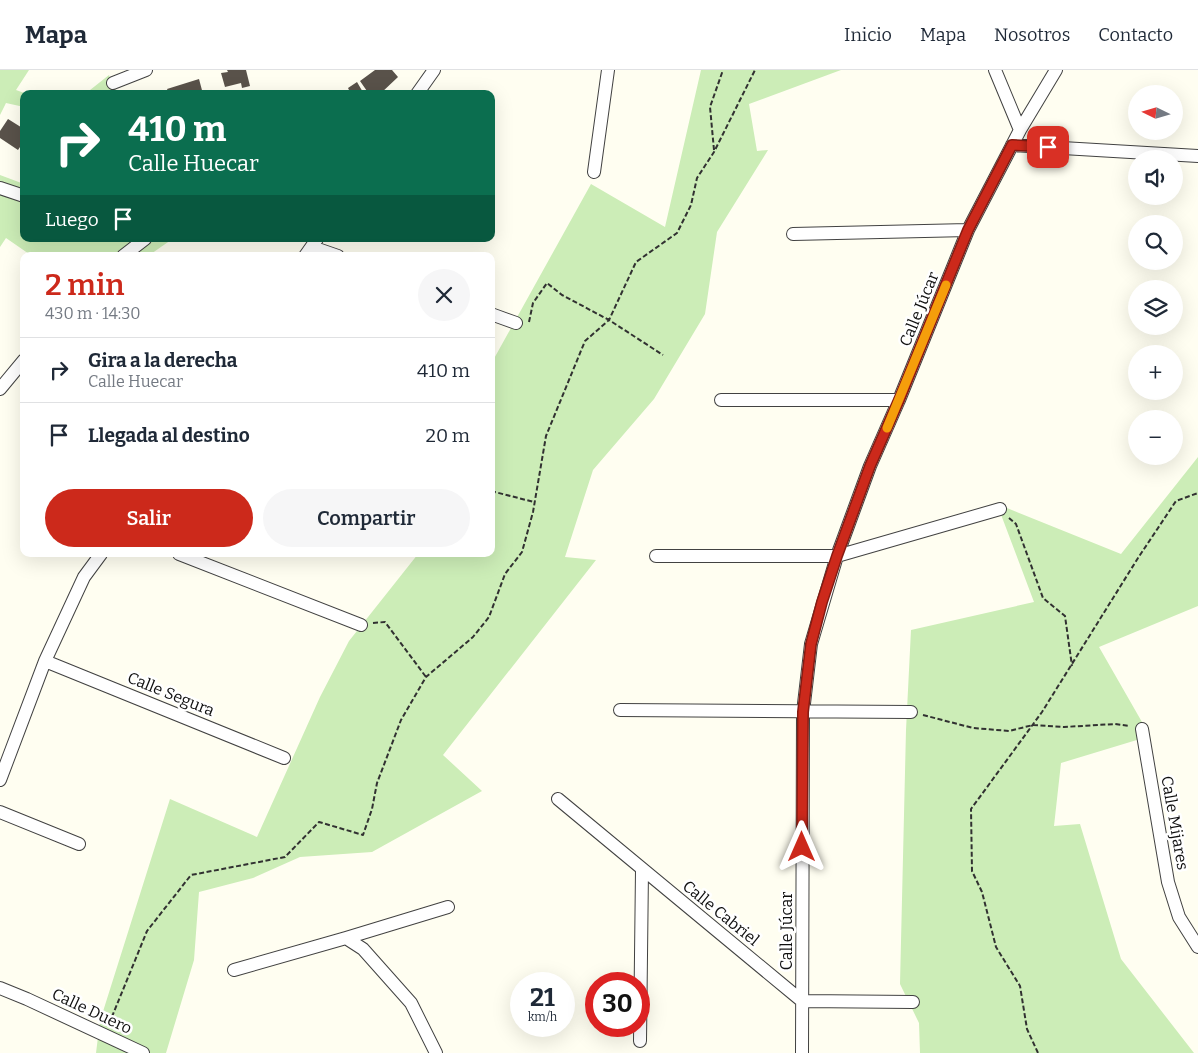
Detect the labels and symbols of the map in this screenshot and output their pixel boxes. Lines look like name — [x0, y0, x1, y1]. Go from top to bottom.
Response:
north arrow — [1128, 85, 1182, 140]
pin — [1027, 126, 1069, 168]
street label: Calle Júcar — [895, 269, 943, 349]
street label: Calle Segura — [125, 668, 218, 720]
street label: Calle Mijares — [1157, 774, 1193, 872]
position arrow — [775, 820, 827, 872]
street label: Calle Cabriel — [679, 876, 763, 950]
street label: Calle Júcar — [777, 892, 796, 970]
speed limit sign: 30 — [585, 972, 650, 1037]
street label: Calle Duero — [49, 984, 135, 1038]

